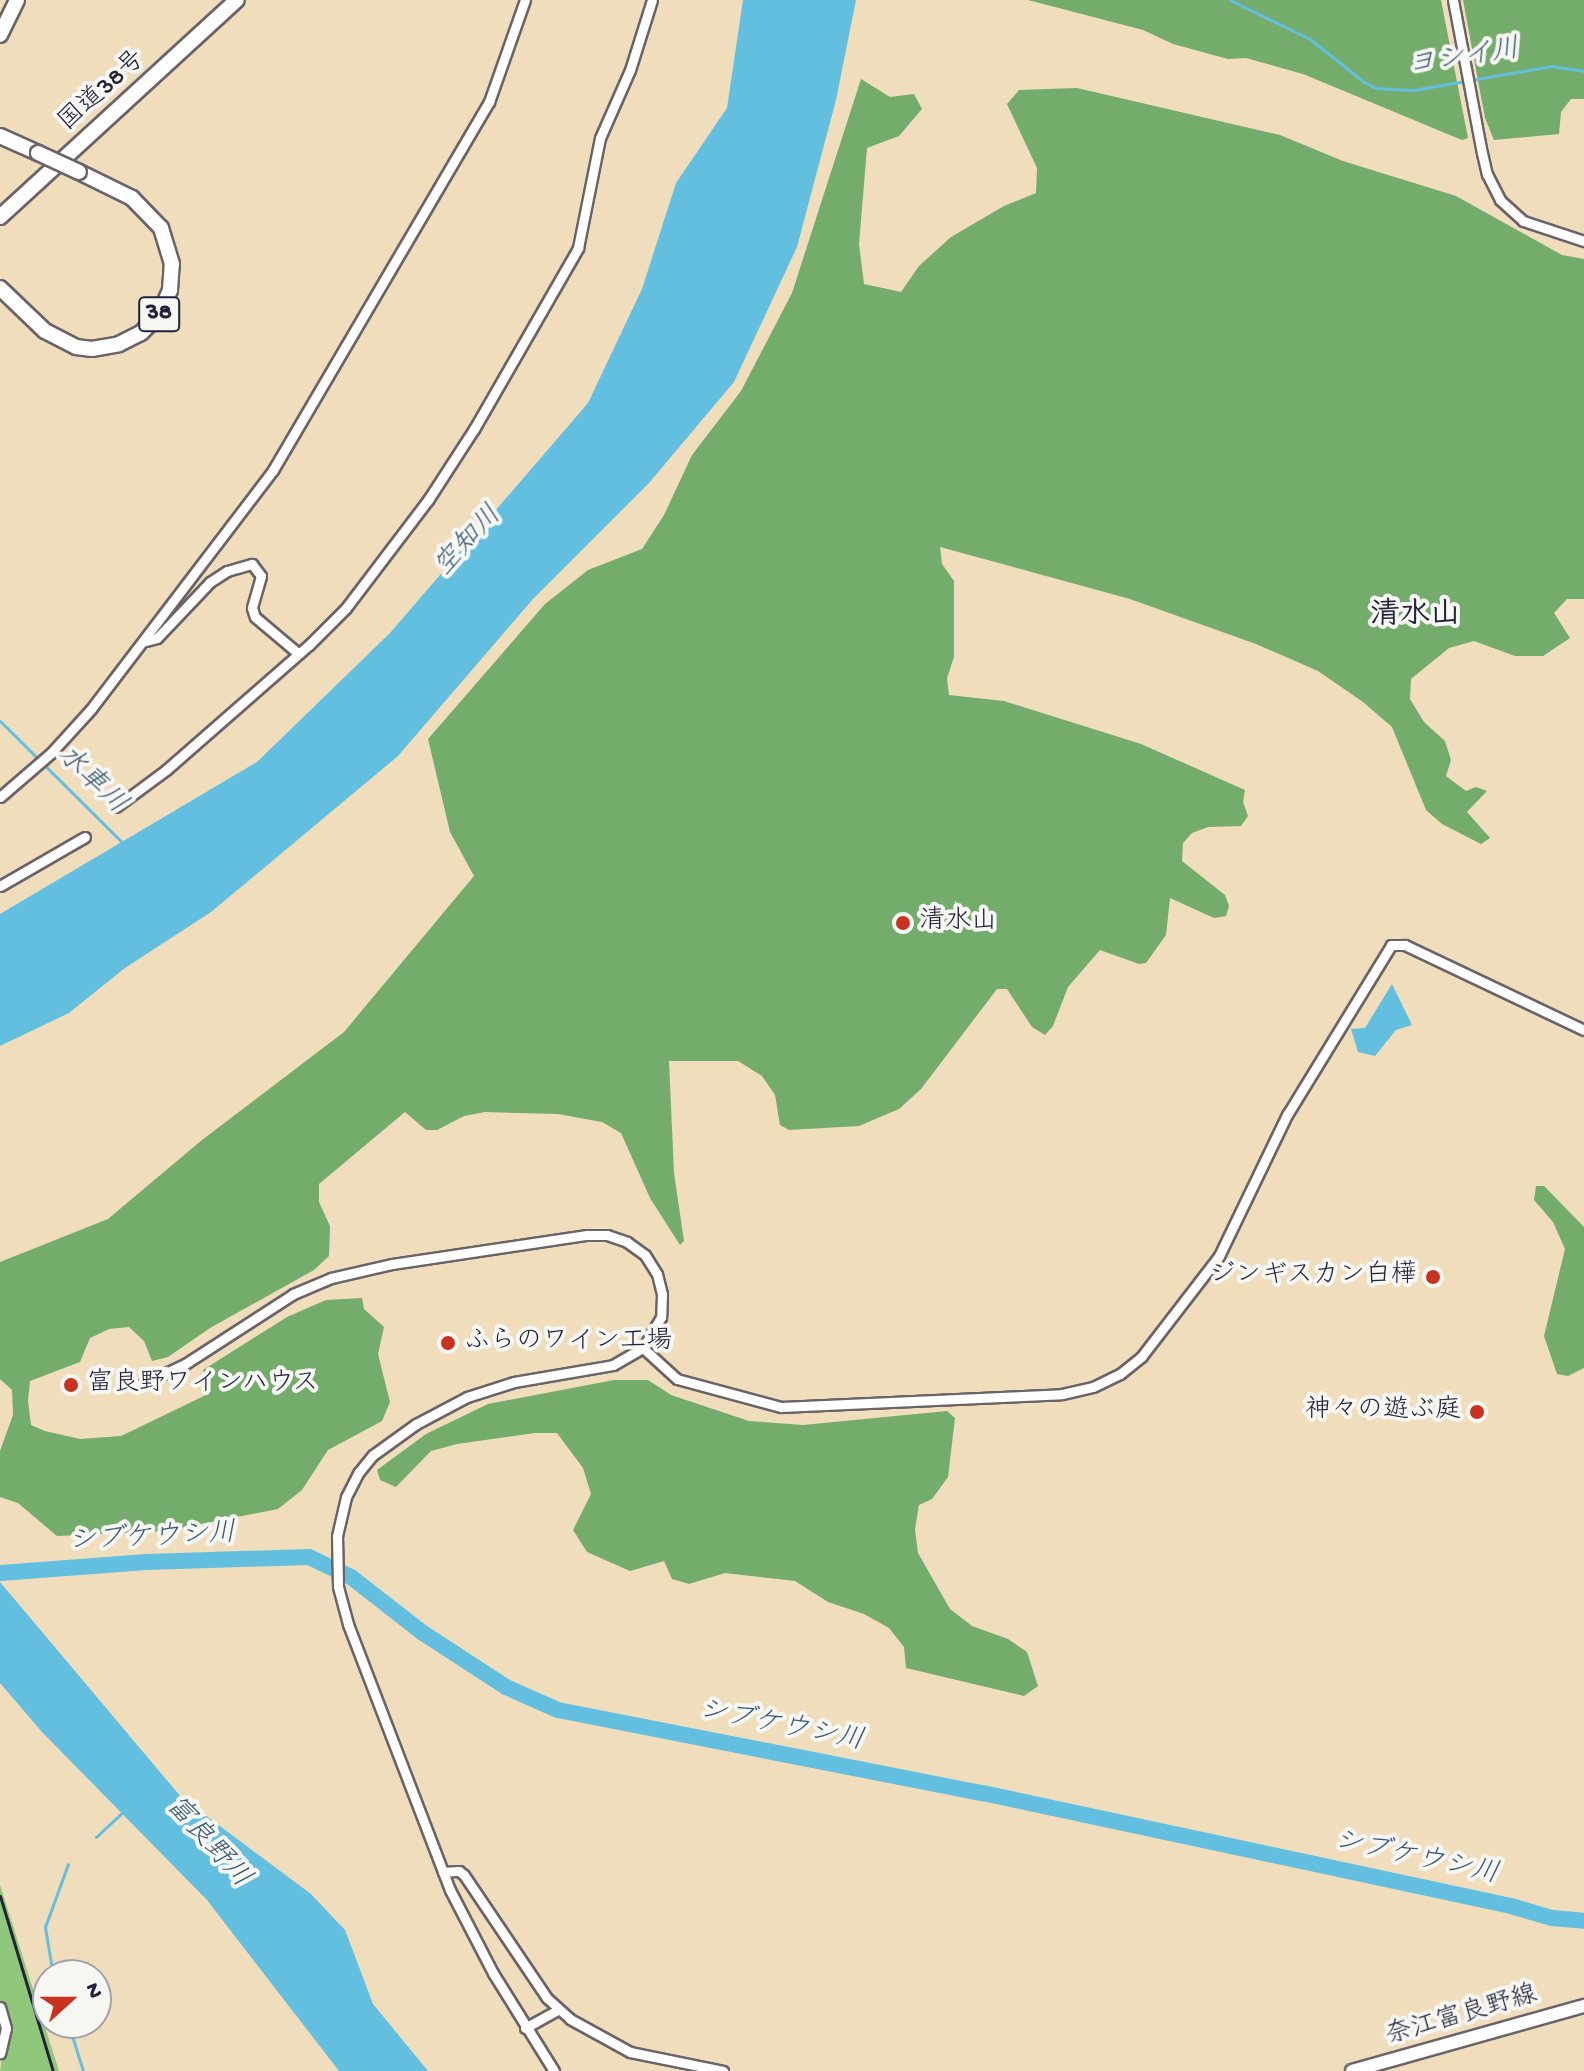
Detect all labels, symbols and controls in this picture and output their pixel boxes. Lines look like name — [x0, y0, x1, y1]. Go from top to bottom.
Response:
water label: ヨシイ川 — [1406, 34, 1522, 84]
street label: 国道38号 — [53, 45, 153, 139]
road number: 38 — [137, 294, 181, 334]
water label: 空知川 — [428, 500, 510, 584]
district label: 清水山 — [1370, 599, 1460, 635]
water label: 水車川 — [49, 740, 133, 822]
place label: 清水山 — [919, 907, 997, 939]
marker: 清水山 — [894, 914, 912, 932]
place label: ジンギスカン白樺 — [1209, 1261, 1417, 1293]
marker: ジンギスカン白樺 — [1424, 1268, 1442, 1286]
place label: ふらのワイン工場 — [464, 1327, 672, 1359]
marker: ふらのワイン工場 — [439, 1334, 457, 1352]
place label: 富良野ワインハウス — [87, 1369, 321, 1401]
marker: 富良野ワインハウス — [62, 1376, 80, 1394]
place label: 神々の遊ぶ庭 — [1305, 1396, 1461, 1428]
marker: 神々の遊ぶ庭 — [1468, 1403, 1486, 1421]
water label: シブケウシ川 — [67, 1518, 237, 1560]
water label: シブケウシ川 — [695, 1694, 867, 1760]
water label: 富良野川 — [157, 1790, 257, 1896]
water label: シブケウシ川 — [1330, 1825, 1502, 1893]
north arrow — [32, 1959, 112, 2039]
text: N — [78, 1980, 107, 2002]
street label: 奈江富良野線 — [1383, 1981, 1541, 2053]

